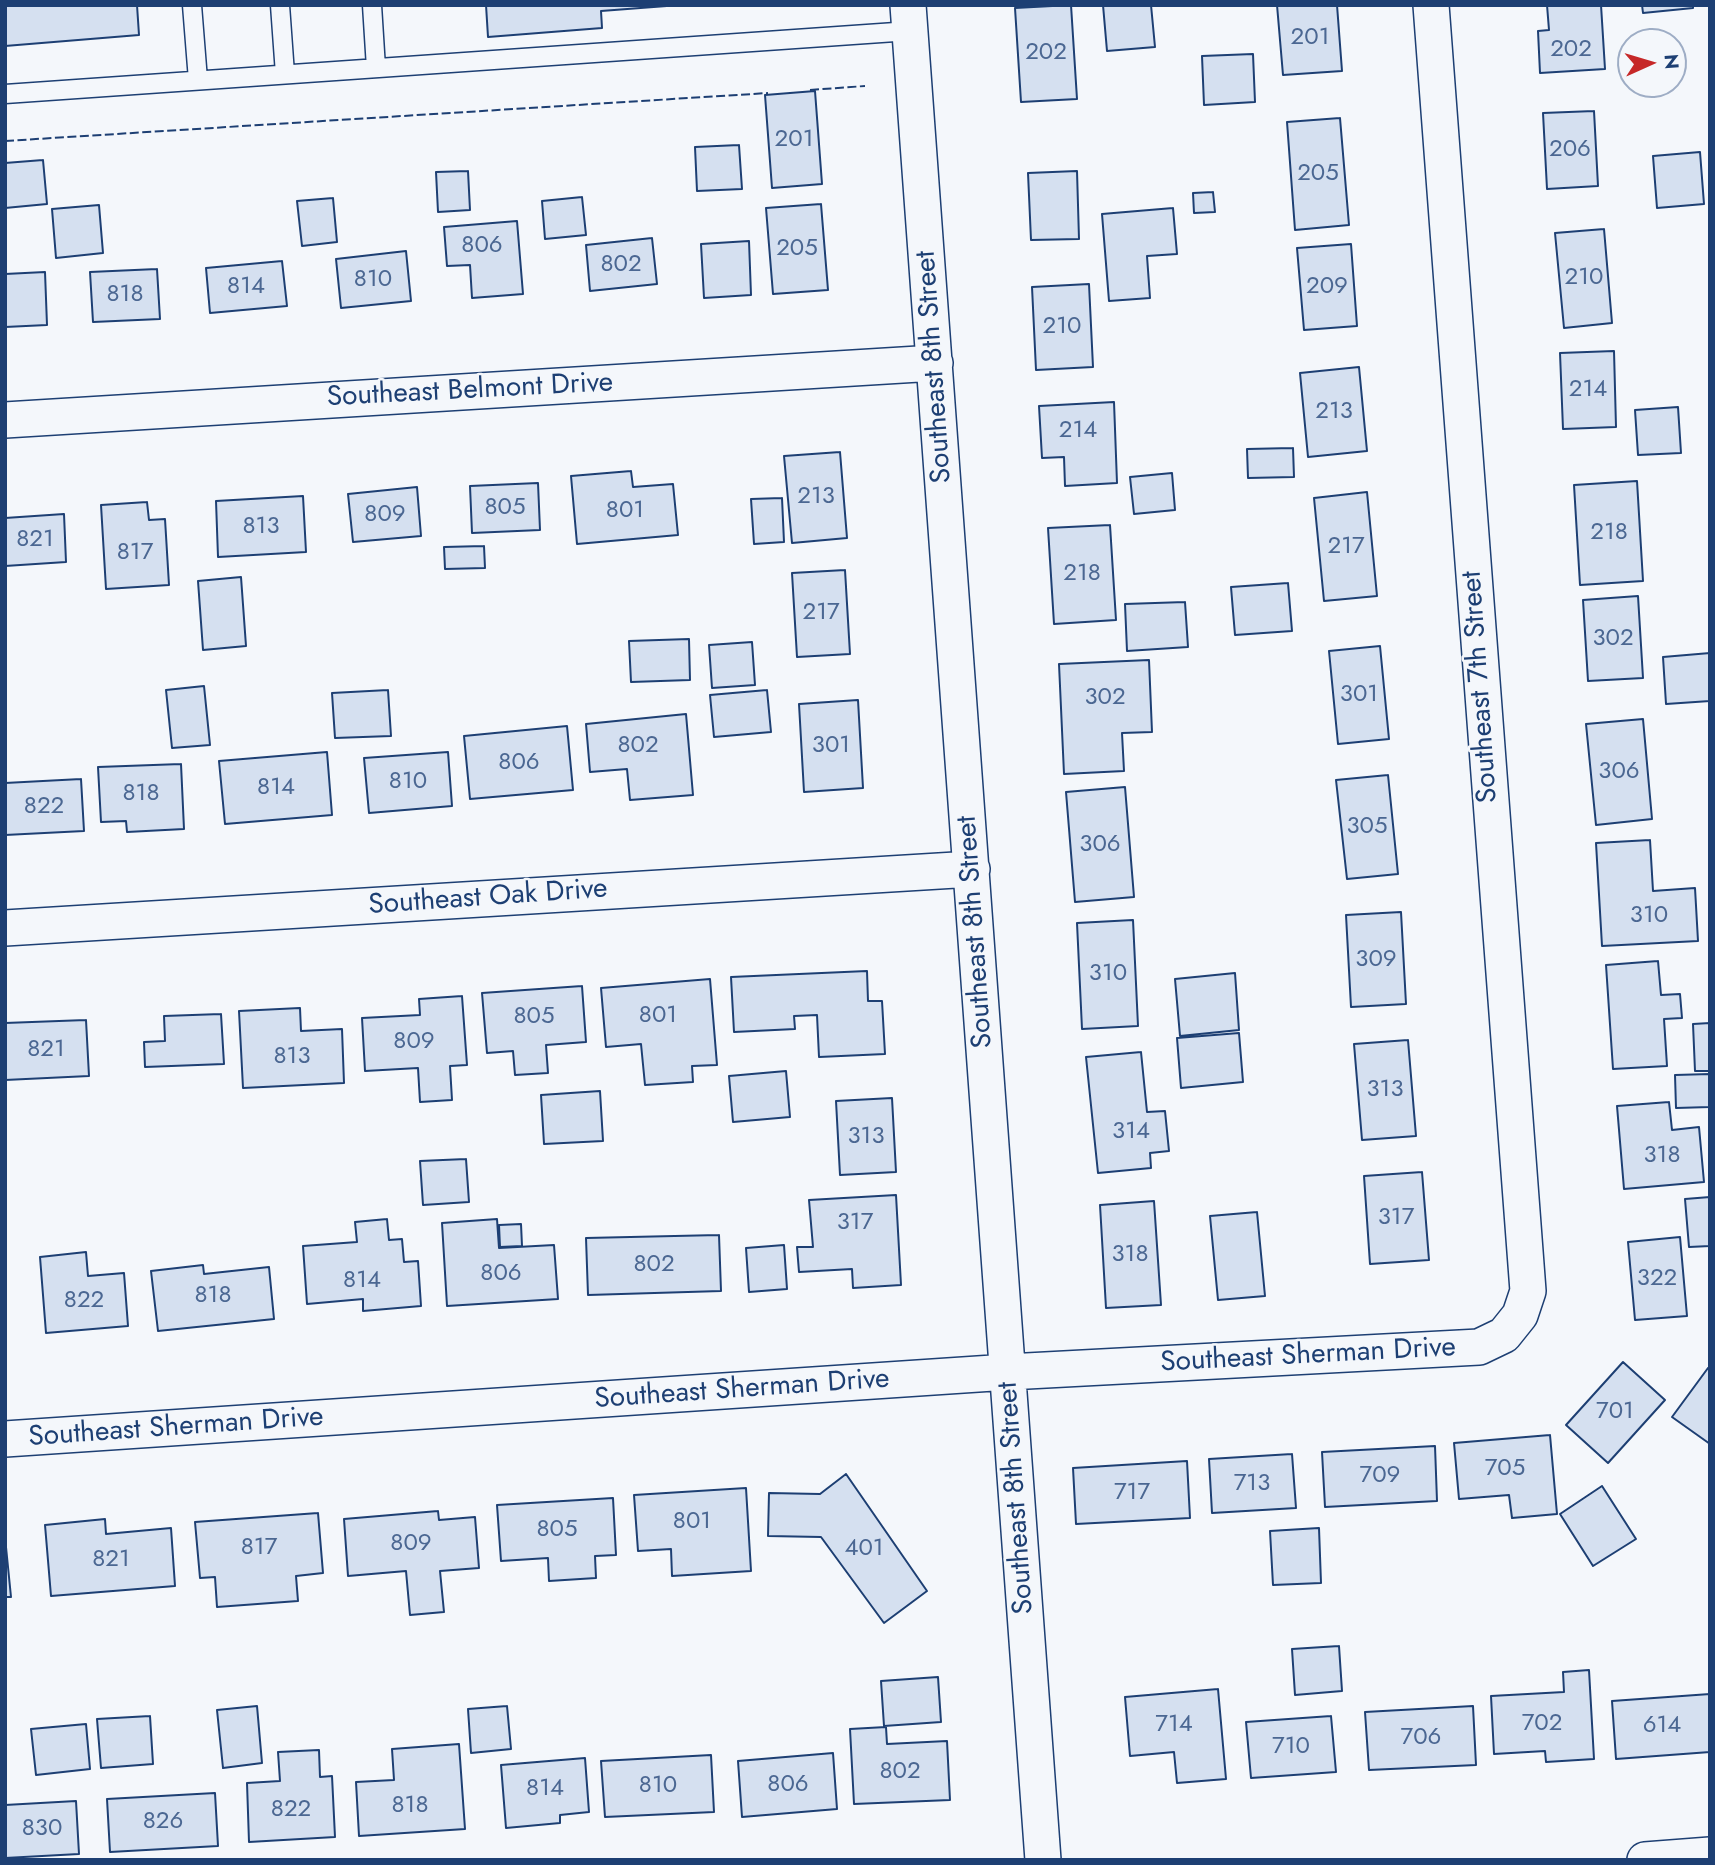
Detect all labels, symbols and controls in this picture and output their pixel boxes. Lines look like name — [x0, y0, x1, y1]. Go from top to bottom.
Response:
house number: 201 — [1291, 24, 1329, 52]
north arrow — [1617, 28, 1687, 98]
house number: 202 — [1550, 36, 1592, 64]
house number: 202 — [1025, 39, 1067, 67]
text: N — [1657, 53, 1685, 70]
house number: 201 — [775, 126, 813, 154]
house number: 206 — [1549, 136, 1591, 164]
house number: 205 — [1297, 160, 1339, 188]
house number: 806 — [461, 232, 503, 260]
house number: 205 — [776, 235, 818, 263]
street label: Southeast 8th Street — [910, 250, 960, 484]
house number: 802 — [600, 251, 642, 279]
house number: 210 — [1565, 264, 1603, 292]
house number: 810 — [354, 266, 392, 294]
house number: 814 — [227, 273, 265, 301]
house number: 209 — [1306, 273, 1348, 301]
house number: 818 — [106, 281, 144, 309]
house number: 210 — [1043, 313, 1081, 341]
street label: Southeast Belmont Drive — [326, 367, 614, 415]
house number: 214 — [1569, 376, 1607, 404]
house number: 213 — [1315, 398, 1353, 426]
house number: 214 — [1059, 417, 1097, 445]
house number: 213 — [797, 483, 835, 511]
house number: 805 — [484, 494, 526, 522]
house number: 801 — [606, 497, 644, 525]
house number: 809 — [364, 501, 406, 529]
house number: 813 — [242, 513, 280, 541]
house number: 218 — [1590, 519, 1628, 547]
house number: 821 — [16, 526, 54, 554]
house number: 217 — [1327, 533, 1365, 561]
house number: 817 — [117, 539, 153, 567]
house number: 218 — [1063, 560, 1101, 588]
street label: Southeast 7th Street — [1456, 570, 1506, 804]
house number: 217 — [802, 599, 840, 627]
house number: 302 — [1592, 625, 1634, 653]
house number: 301 — [1340, 681, 1378, 709]
house number: 302 — [1084, 684, 1126, 712]
house number: 802 — [617, 732, 659, 760]
house number: 301 — [812, 732, 850, 760]
house number: 806 — [498, 749, 540, 777]
house number: 306 — [1598, 758, 1640, 786]
house number: 810 — [389, 768, 427, 796]
house number: 814 — [257, 774, 295, 802]
house number: 818 — [122, 780, 160, 808]
house number: 822 — [24, 793, 64, 821]
house number: 305 — [1346, 813, 1388, 841]
street label: Southeast 8th Street — [951, 815, 1001, 1049]
house number: 306 — [1079, 831, 1121, 859]
street label: Southeast Oak Drive — [367, 873, 609, 923]
house number: 310 — [1630, 902, 1668, 930]
house number: 309 — [1355, 946, 1397, 974]
house number: 310 — [1089, 960, 1127, 988]
house number: 801 — [639, 1002, 677, 1030]
house number: 805 — [513, 1003, 555, 1031]
house number: 809 — [393, 1028, 435, 1056]
house number: 821 — [27, 1036, 65, 1064]
house number: 813 — [273, 1043, 311, 1071]
house number: 313 — [1366, 1076, 1404, 1104]
house number: 314 — [1112, 1118, 1150, 1146]
house number: 313 — [847, 1123, 885, 1151]
house number: 318 — [1643, 1142, 1681, 1170]
house number: 317 — [1378, 1204, 1414, 1232]
house number: 317 — [837, 1209, 873, 1237]
house number: 318 — [1111, 1241, 1149, 1269]
house number: 802 — [633, 1251, 675, 1279]
house number: 806 — [480, 1260, 522, 1288]
house number: 322 — [1637, 1265, 1677, 1293]
house number: 814 — [343, 1267, 381, 1295]
house number: 818 — [194, 1282, 232, 1310]
house number: 822 — [64, 1287, 104, 1315]
street label: Southeast Sherman Drive — [1159, 1331, 1457, 1381]
street label: Southeast Sherman Drive — [593, 1363, 891, 1417]
street label: Southeast 8th Street — [992, 1381, 1042, 1615]
house number: 701 — [1596, 1398, 1634, 1426]
street label: Southeast Sherman Drive — [27, 1401, 325, 1455]
house number: 705 — [1485, 1455, 1525, 1483]
house number: 709 — [1360, 1462, 1400, 1490]
house number: 713 — [1234, 1470, 1270, 1498]
house number: 717 — [1114, 1479, 1150, 1507]
house number: 801 — [673, 1508, 711, 1536]
house number: 805 — [536, 1516, 578, 1544]
house number: 809 — [390, 1530, 432, 1558]
house number: 817 — [241, 1534, 277, 1562]
house number: 401 — [844, 1535, 884, 1563]
house number: 821 — [92, 1546, 130, 1574]
house number: 702 — [1522, 1710, 1562, 1738]
house number: 714 — [1155, 1711, 1193, 1739]
house number: 614 — [1643, 1712, 1681, 1740]
house number: 706 — [1401, 1724, 1441, 1752]
house number: 710 — [1272, 1733, 1310, 1761]
house number: 802 — [879, 1758, 921, 1786]
house number: 806 — [767, 1771, 809, 1799]
house number: 810 — [639, 1772, 677, 1800]
house number: 814 — [526, 1775, 564, 1803]
house number: 818 — [391, 1792, 429, 1820]
house number: 822 — [271, 1796, 311, 1824]
house number: 826 — [143, 1808, 183, 1836]
house number: 830 — [22, 1815, 62, 1843]

